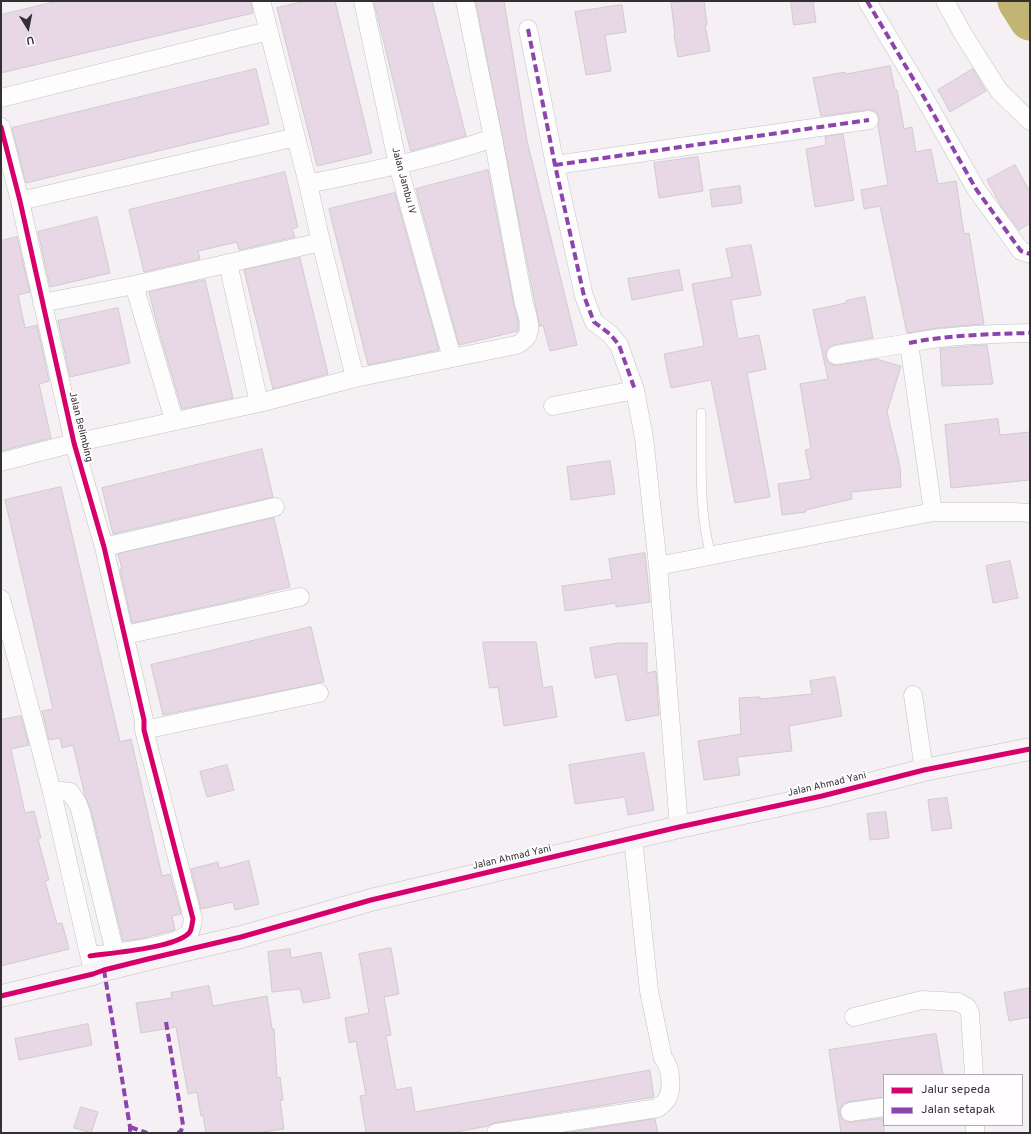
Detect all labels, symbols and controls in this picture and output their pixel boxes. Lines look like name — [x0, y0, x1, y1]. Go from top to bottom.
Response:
north arrow — [8, 8, 48, 48]
text: U — [25, 32, 35, 47]
street label: Jalan Jambu IV — [388, 146, 418, 216]
street label: Jalan Belimbing — [65, 391, 95, 463]
street label: Jalan Ahmad Yani — [786, 770, 868, 800]
street label: Jalan Ahmad Yani — [471, 843, 553, 873]
legend — [883, 1074, 1023, 1126]
text: Jalur sepeda — [921, 1082, 990, 1098]
text: Jalan setapak — [921, 1102, 995, 1118]

